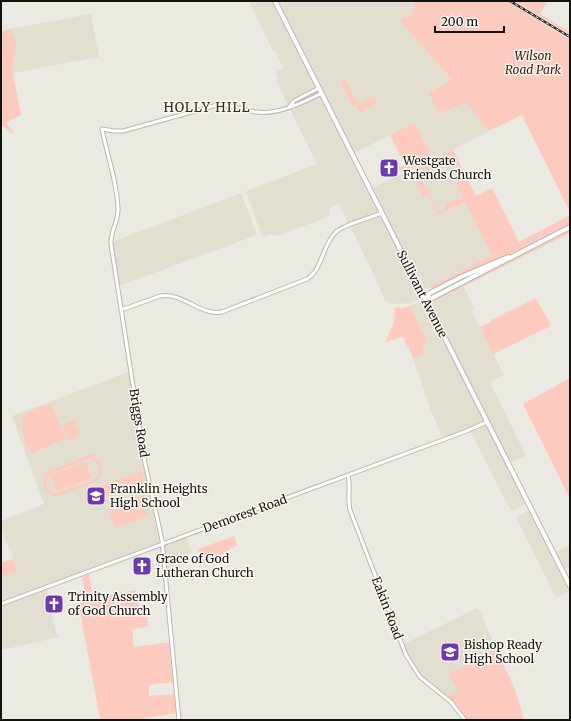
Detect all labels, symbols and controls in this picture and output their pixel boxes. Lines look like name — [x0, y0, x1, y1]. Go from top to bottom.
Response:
scale bar — [435, 8, 504, 34]
text: 200 m — [441, 14, 478, 29]
park label: Wilson Road Park — [505, 48, 562, 77]
district label: HOLLY HILL — [163, 99, 251, 116]
place label: Westgate Friends Church — [402, 153, 491, 182]
church icon: Westgate Friends Church — [378, 157, 400, 179]
street label: Sullivant Avenue — [394, 248, 451, 340]
street label: Briggs Road — [127, 387, 152, 458]
place label: Franklin Heights High School — [110, 481, 208, 510]
school or university icon: Franklin Heights High School — [85, 485, 107, 507]
street label: Demorest Road — [201, 491, 289, 536]
place label: Grace of God Lutheran Church — [156, 551, 254, 580]
church icon: Grace of God Lutheran Church — [131, 555, 153, 577]
street label: Eakin Road — [369, 574, 406, 641]
place label: Trinity Assembly of God Church — [68, 589, 168, 618]
church icon: Trinity Assembly of God Church — [43, 593, 65, 615]
place label: Bishop Ready High School — [464, 637, 542, 666]
school or university icon: Bishop Ready High School — [439, 641, 461, 663]

